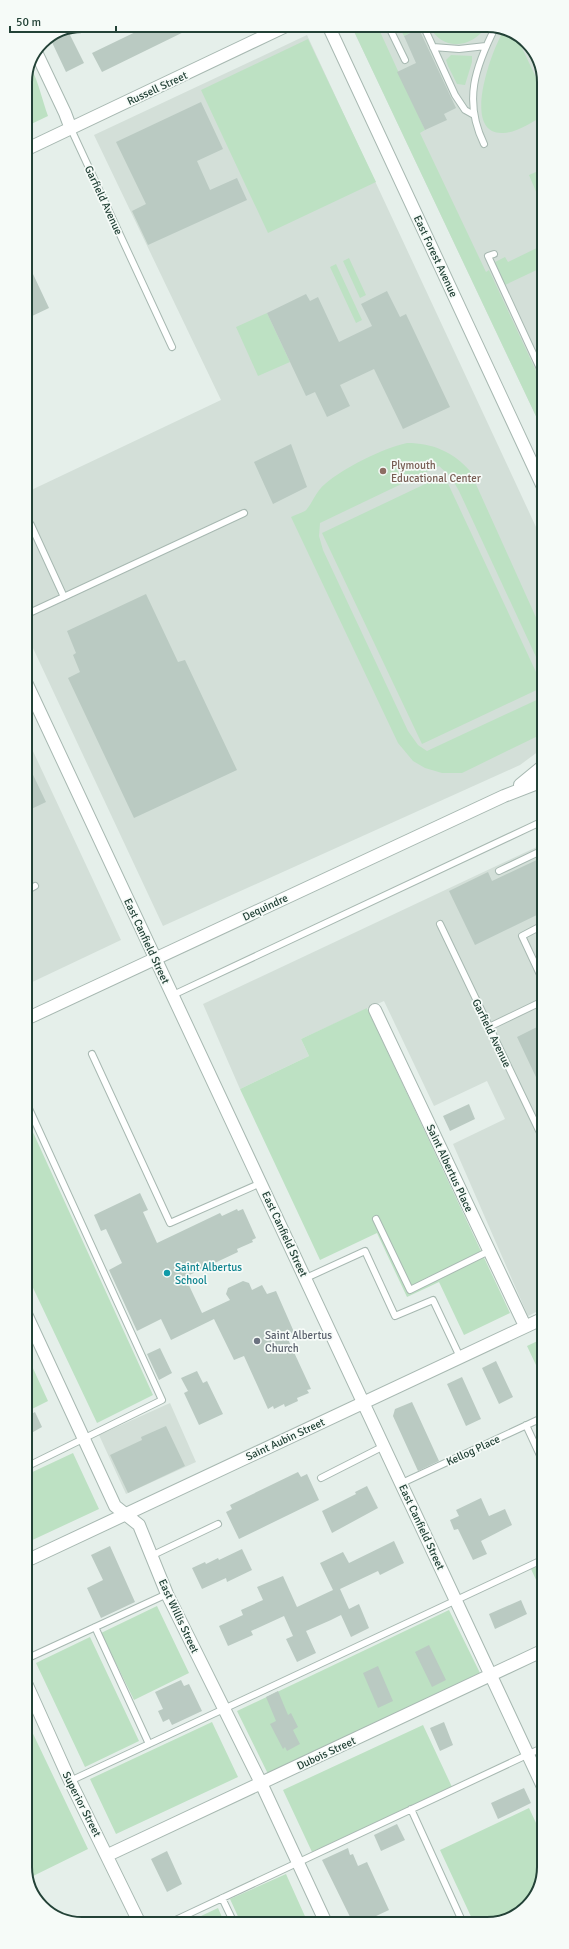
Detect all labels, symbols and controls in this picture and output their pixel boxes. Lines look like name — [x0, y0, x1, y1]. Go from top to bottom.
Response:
scale bar — [10, 8, 116, 34]
text: 50 m — [16, 15, 41, 30]
street label: Russell Street — [125, 69, 190, 108]
street label: Garfield Avenue — [82, 164, 125, 237]
street label: East Forest Avenue — [411, 213, 460, 299]
place label: Plymouth Educational Center — [391, 459, 481, 485]
marker: Plymouth Educational Center — [378, 466, 388, 476]
street label: Dequindre — [240, 891, 290, 924]
street label: East Canfield Street — [121, 896, 172, 986]
street label: Garfield Avenue — [469, 997, 514, 1070]
street label: Saint Albertus Place — [424, 1122, 476, 1214]
street label: East Canfield Street — [259, 1189, 310, 1279]
place label: Saint Albertus School — [175, 1261, 242, 1287]
marker: Saint Albertus School — [162, 1268, 172, 1278]
place label: Saint Albertus Church — [265, 1329, 332, 1355]
marker: Saint Albertus Church — [252, 1336, 262, 1346]
street label: Saint Aubin Street — [244, 1415, 327, 1463]
street label: Kellog Place — [444, 1432, 502, 1469]
street label: East Canfield Street — [396, 1482, 447, 1572]
street label: East Willis Street — [156, 1577, 201, 1655]
street label: Dubois Street — [295, 1734, 358, 1773]
street label: Superior Street — [60, 1769, 104, 1839]

